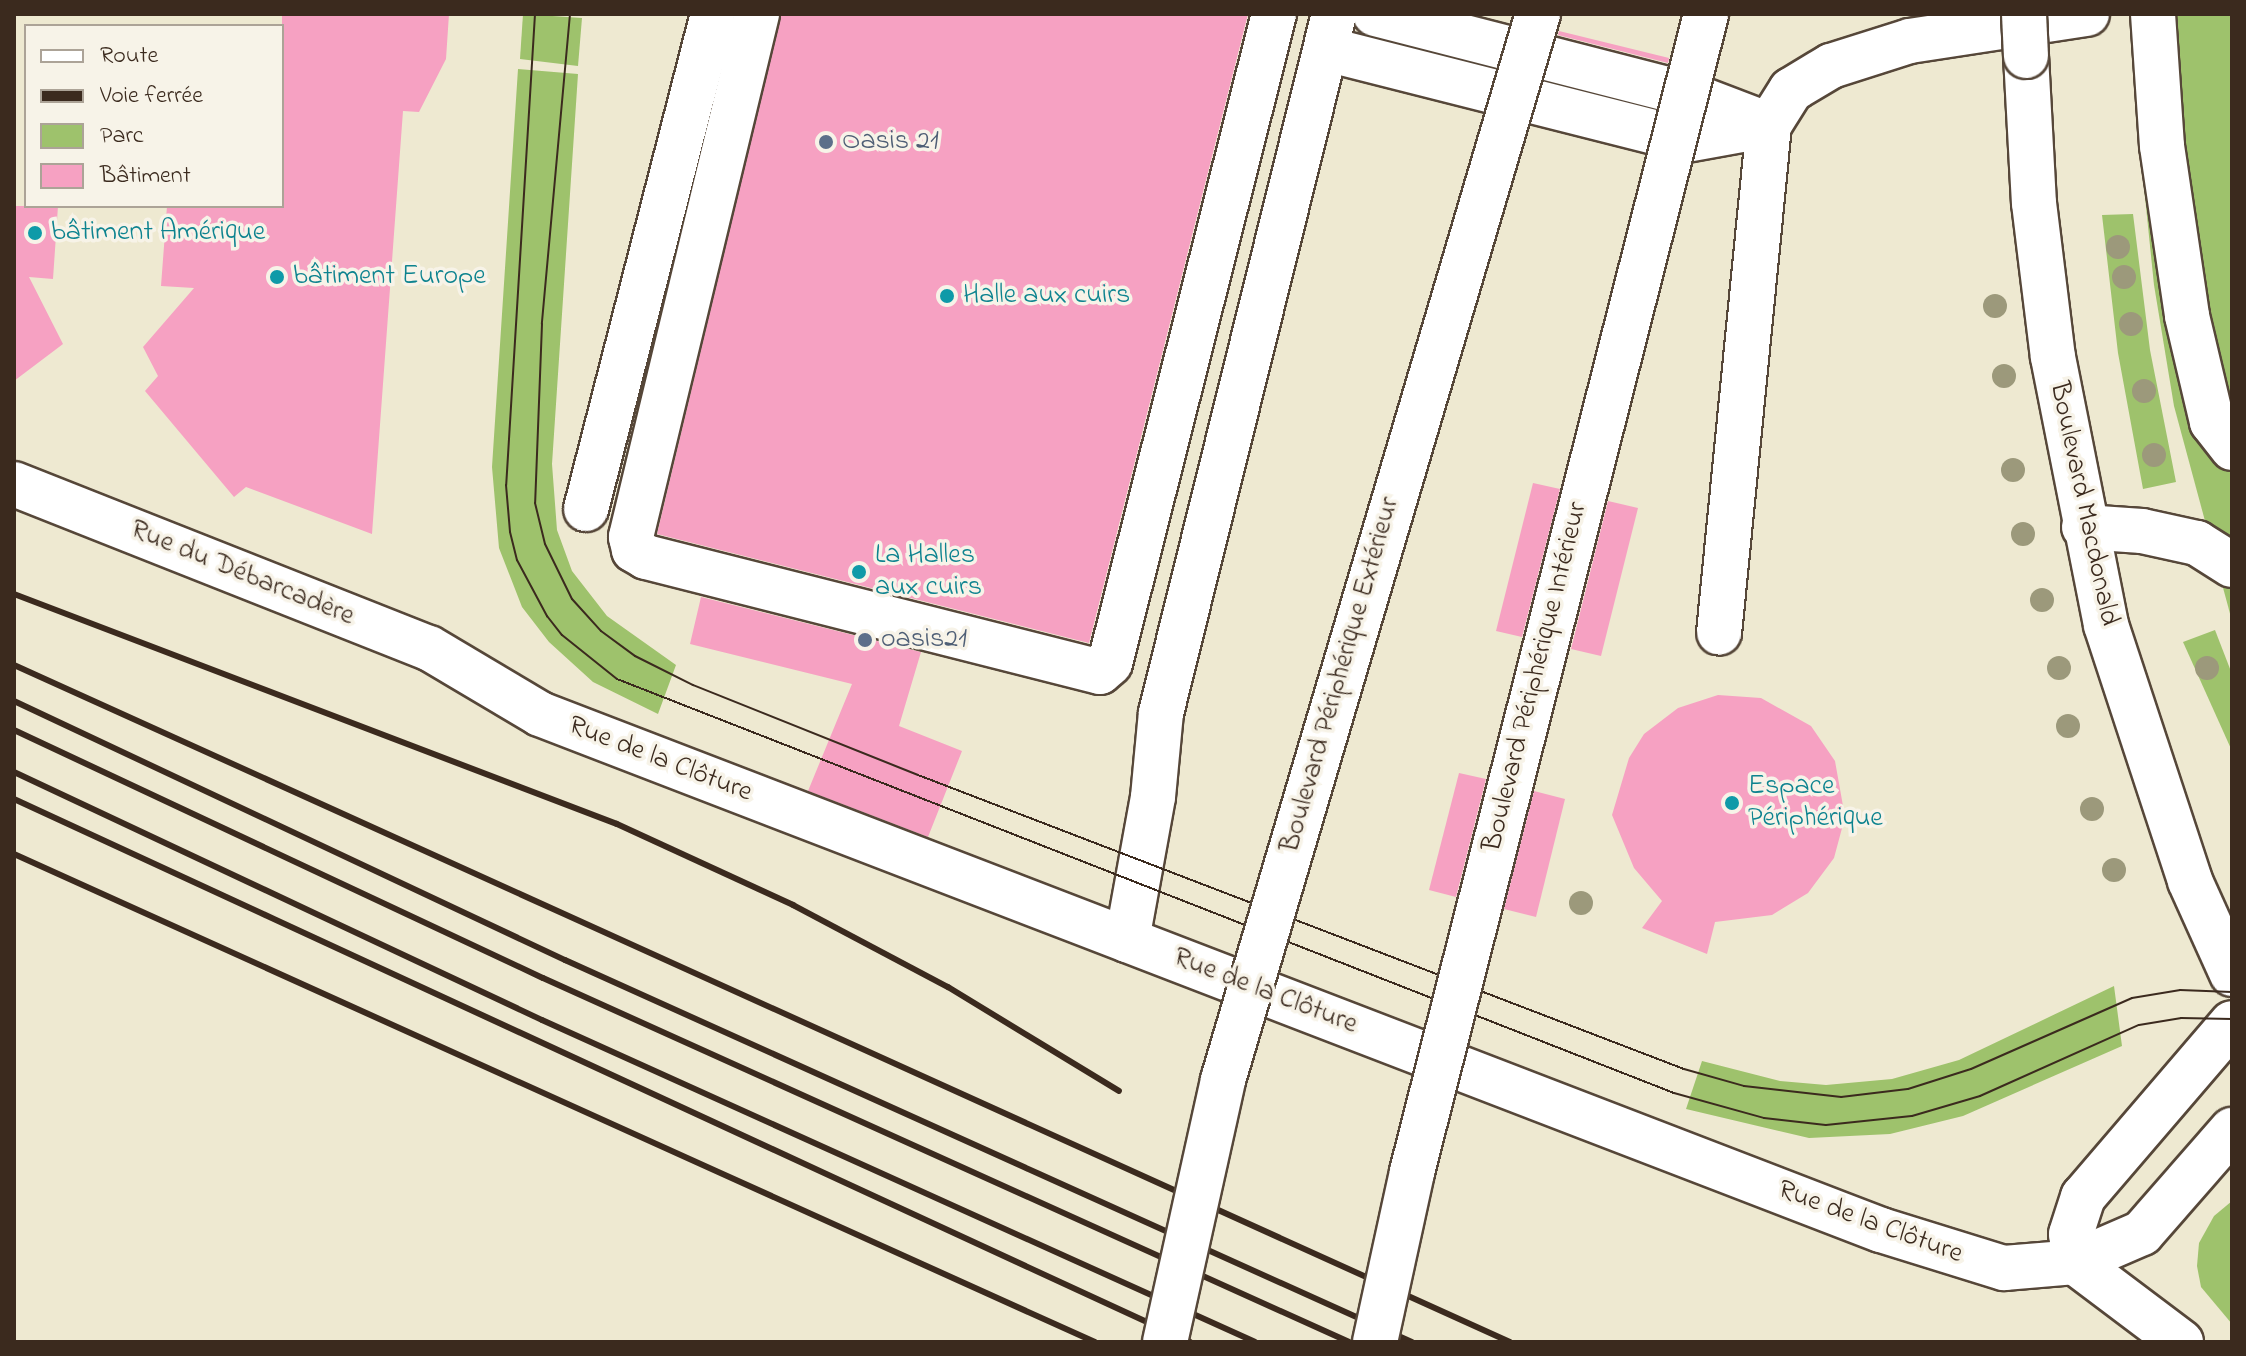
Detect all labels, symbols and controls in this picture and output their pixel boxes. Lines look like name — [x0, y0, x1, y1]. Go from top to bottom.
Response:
legend — [24, 24, 284, 208]
text: Route — [100, 39, 158, 74]
text: Voie ferrée — [100, 79, 203, 114]
text: Parc — [100, 119, 144, 154]
place label: Oasis 21 — [842, 125, 939, 159]
marker: Oasis 21 — [817, 133, 835, 151]
text: Bâtiment — [100, 159, 191, 194]
place label: bâtiment Amérique — [51, 216, 265, 250]
marker: bâtiment Amérique — [26, 224, 44, 242]
place label: bâtiment Europe — [293, 260, 486, 294]
marker: bâtiment Europe — [268, 268, 286, 286]
place label: Halle aux cuirs — [963, 279, 1130, 313]
marker: Halle aux cuirs — [938, 287, 956, 305]
street label: Boulevard Macdonald — [2041, 379, 2125, 629]
street label: Boulevard Périphérique Extérieur — [1274, 493, 1408, 857]
street label: Boulevard Périphérique Intérieur — [1476, 499, 1596, 855]
street label: Rue du Débarcadère — [125, 514, 359, 634]
place label: La Halles aux cuirs — [875, 539, 982, 605]
marker: La Halles aux cuirs — [850, 563, 868, 581]
place label: oasis21 — [881, 623, 967, 657]
marker: oasis21 — [856, 631, 874, 649]
street label: Rue de la Clôture — [563, 710, 757, 810]
place label: Espace Périphérique — [1748, 770, 1883, 836]
marker: Espace Périphérique — [1723, 794, 1741, 812]
street label: Rue de la Clôture — [1168, 942, 1362, 1042]
street label: Rue de la Clôture — [1773, 1174, 1967, 1272]

